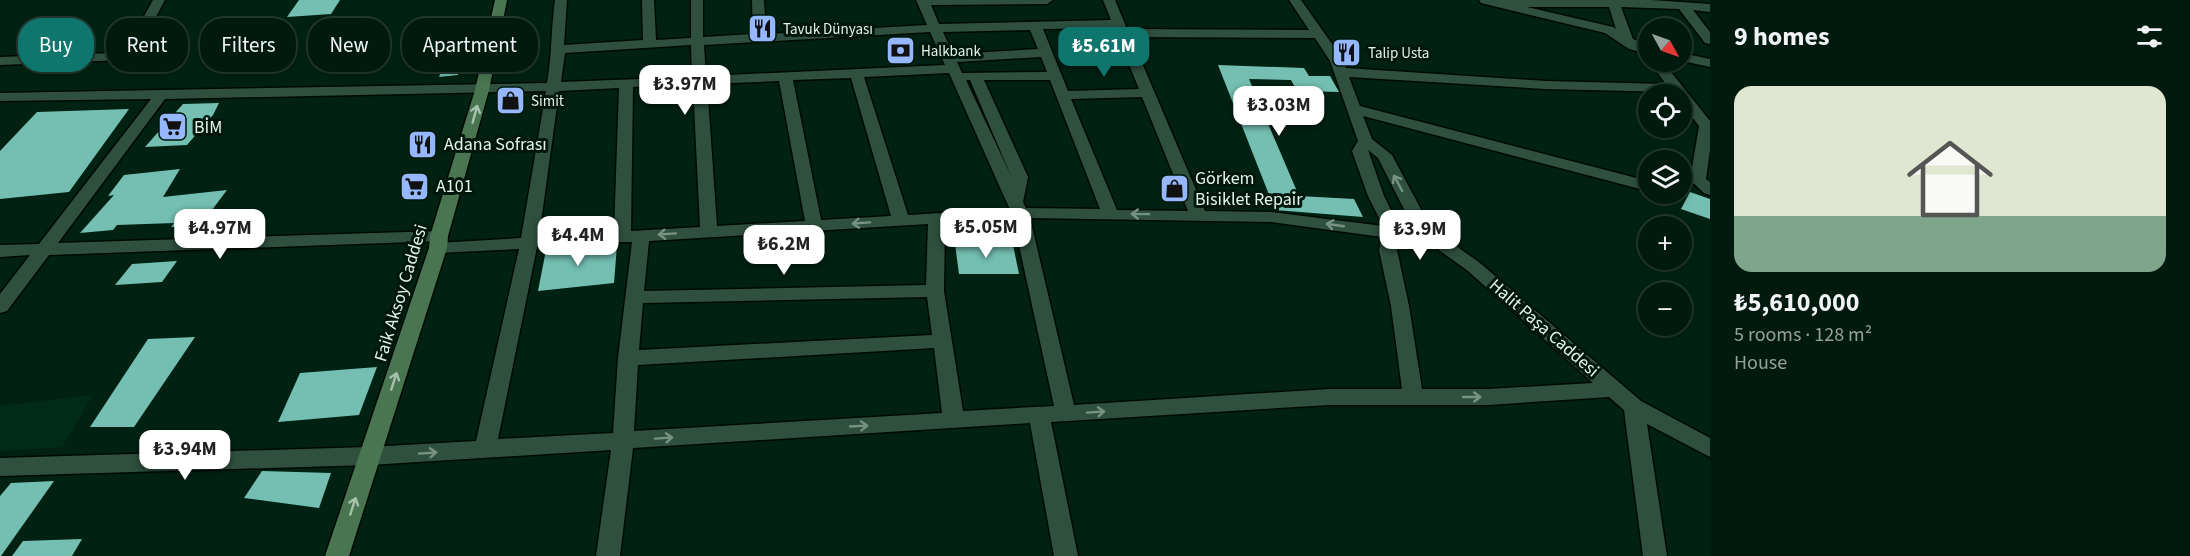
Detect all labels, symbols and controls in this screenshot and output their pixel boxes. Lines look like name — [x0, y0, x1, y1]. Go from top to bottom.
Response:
restaurant icon: Tavuk Dünyası — [746, 13, 778, 45]
chip: Buy — [18, 18, 94, 72]
chip: Rent — [106, 18, 188, 72]
chip: Filters — [200, 18, 296, 72]
chip: New — [308, 18, 390, 72]
chip: Apartment — [402, 18, 538, 72]
north arrow — [1638, 18, 1692, 72]
map controls — [1638, 18, 1692, 336]
text: 9 homes — [1734, 18, 1829, 55]
place label: Tavuk Dünyası — [783, 19, 873, 40]
icon: filters — [2133, 20, 2166, 53]
pin: ₺5.61M — [1055, 27, 1153, 78]
text: ₺5.61M — [1072, 32, 1136, 60]
bank icon: Halkbank — [884, 35, 916, 67]
restaurant icon: Talip Usta — [1331, 37, 1363, 69]
place label: Halkbank — [921, 41, 981, 62]
place label: Talip Usta — [1368, 43, 1429, 64]
pin: ₺3.97M — [636, 65, 734, 116]
text: ₺3.97M — [653, 70, 717, 98]
button: locate — [1638, 84, 1692, 138]
shop icon: Simit — [494, 85, 526, 117]
pin: ₺3.03M — [1230, 86, 1328, 137]
place label: Simit — [531, 91, 564, 112]
text: ₺3.03M — [1247, 91, 1311, 119]
one-way arrow — [470, 105, 481, 124]
supermarket icon: BİM — [157, 111, 189, 143]
place label: BİM — [194, 115, 222, 140]
icon: home — [1896, 125, 2004, 233]
restaurant icon: Adana Sofrası — [407, 128, 439, 160]
place label: Adana Sofrası — [444, 132, 547, 157]
button: layers — [1638, 150, 1692, 204]
place label: Görkem Bisiklet Repair — [1195, 166, 1303, 212]
supermarket icon: A101 — [399, 170, 431, 202]
shop icon: Görkem Bisiklet Repair — [1158, 172, 1190, 204]
place label: A101 — [436, 174, 473, 199]
one-way arrow — [1392, 174, 1404, 192]
pin: ₺5.05M — [937, 208, 1035, 259]
one-way arrow — [1131, 208, 1151, 220]
pin: ₺4.97M — [171, 209, 269, 260]
pin: ₺3.9M — [1378, 210, 1462, 261]
text: ₺5.05M — [954, 213, 1018, 241]
text: ₺4.97M — [188, 214, 252, 242]
text: ₺3.9M — [1394, 215, 1446, 243]
pin: ₺4.4M — [536, 216, 620, 267]
button: + — [1638, 216, 1692, 270]
one-way arrow — [852, 217, 872, 228]
one-way arrow — [1325, 220, 1345, 231]
street label: Faik Aksoy Caddesi — [368, 221, 434, 365]
text: ₺4.4M — [552, 221, 604, 249]
pin: ₺6.2M — [742, 225, 826, 276]
one-way arrow — [657, 229, 677, 240]
text: ₺6.2M — [758, 230, 810, 258]
street label: Halit Paşa Caddesi — [1484, 273, 1604, 383]
button: − — [1638, 282, 1692, 336]
text: ₺5,610,000 — [1734, 284, 1859, 321]
text: 5 rooms · 128 m² — [1734, 321, 1872, 349]
text: House — [1734, 349, 1787, 377]
one-way arrow — [390, 372, 401, 391]
one-way arrow — [1461, 391, 1481, 403]
one-way arrow — [1085, 406, 1105, 417]
one-way arrow — [849, 420, 868, 431]
pin: ₺3.94M — [136, 430, 234, 481]
one-way arrow — [654, 432, 674, 443]
text: ₺3.94M — [153, 435, 217, 463]
one-way arrow — [417, 447, 437, 458]
one-way arrow — [348, 497, 359, 516]

